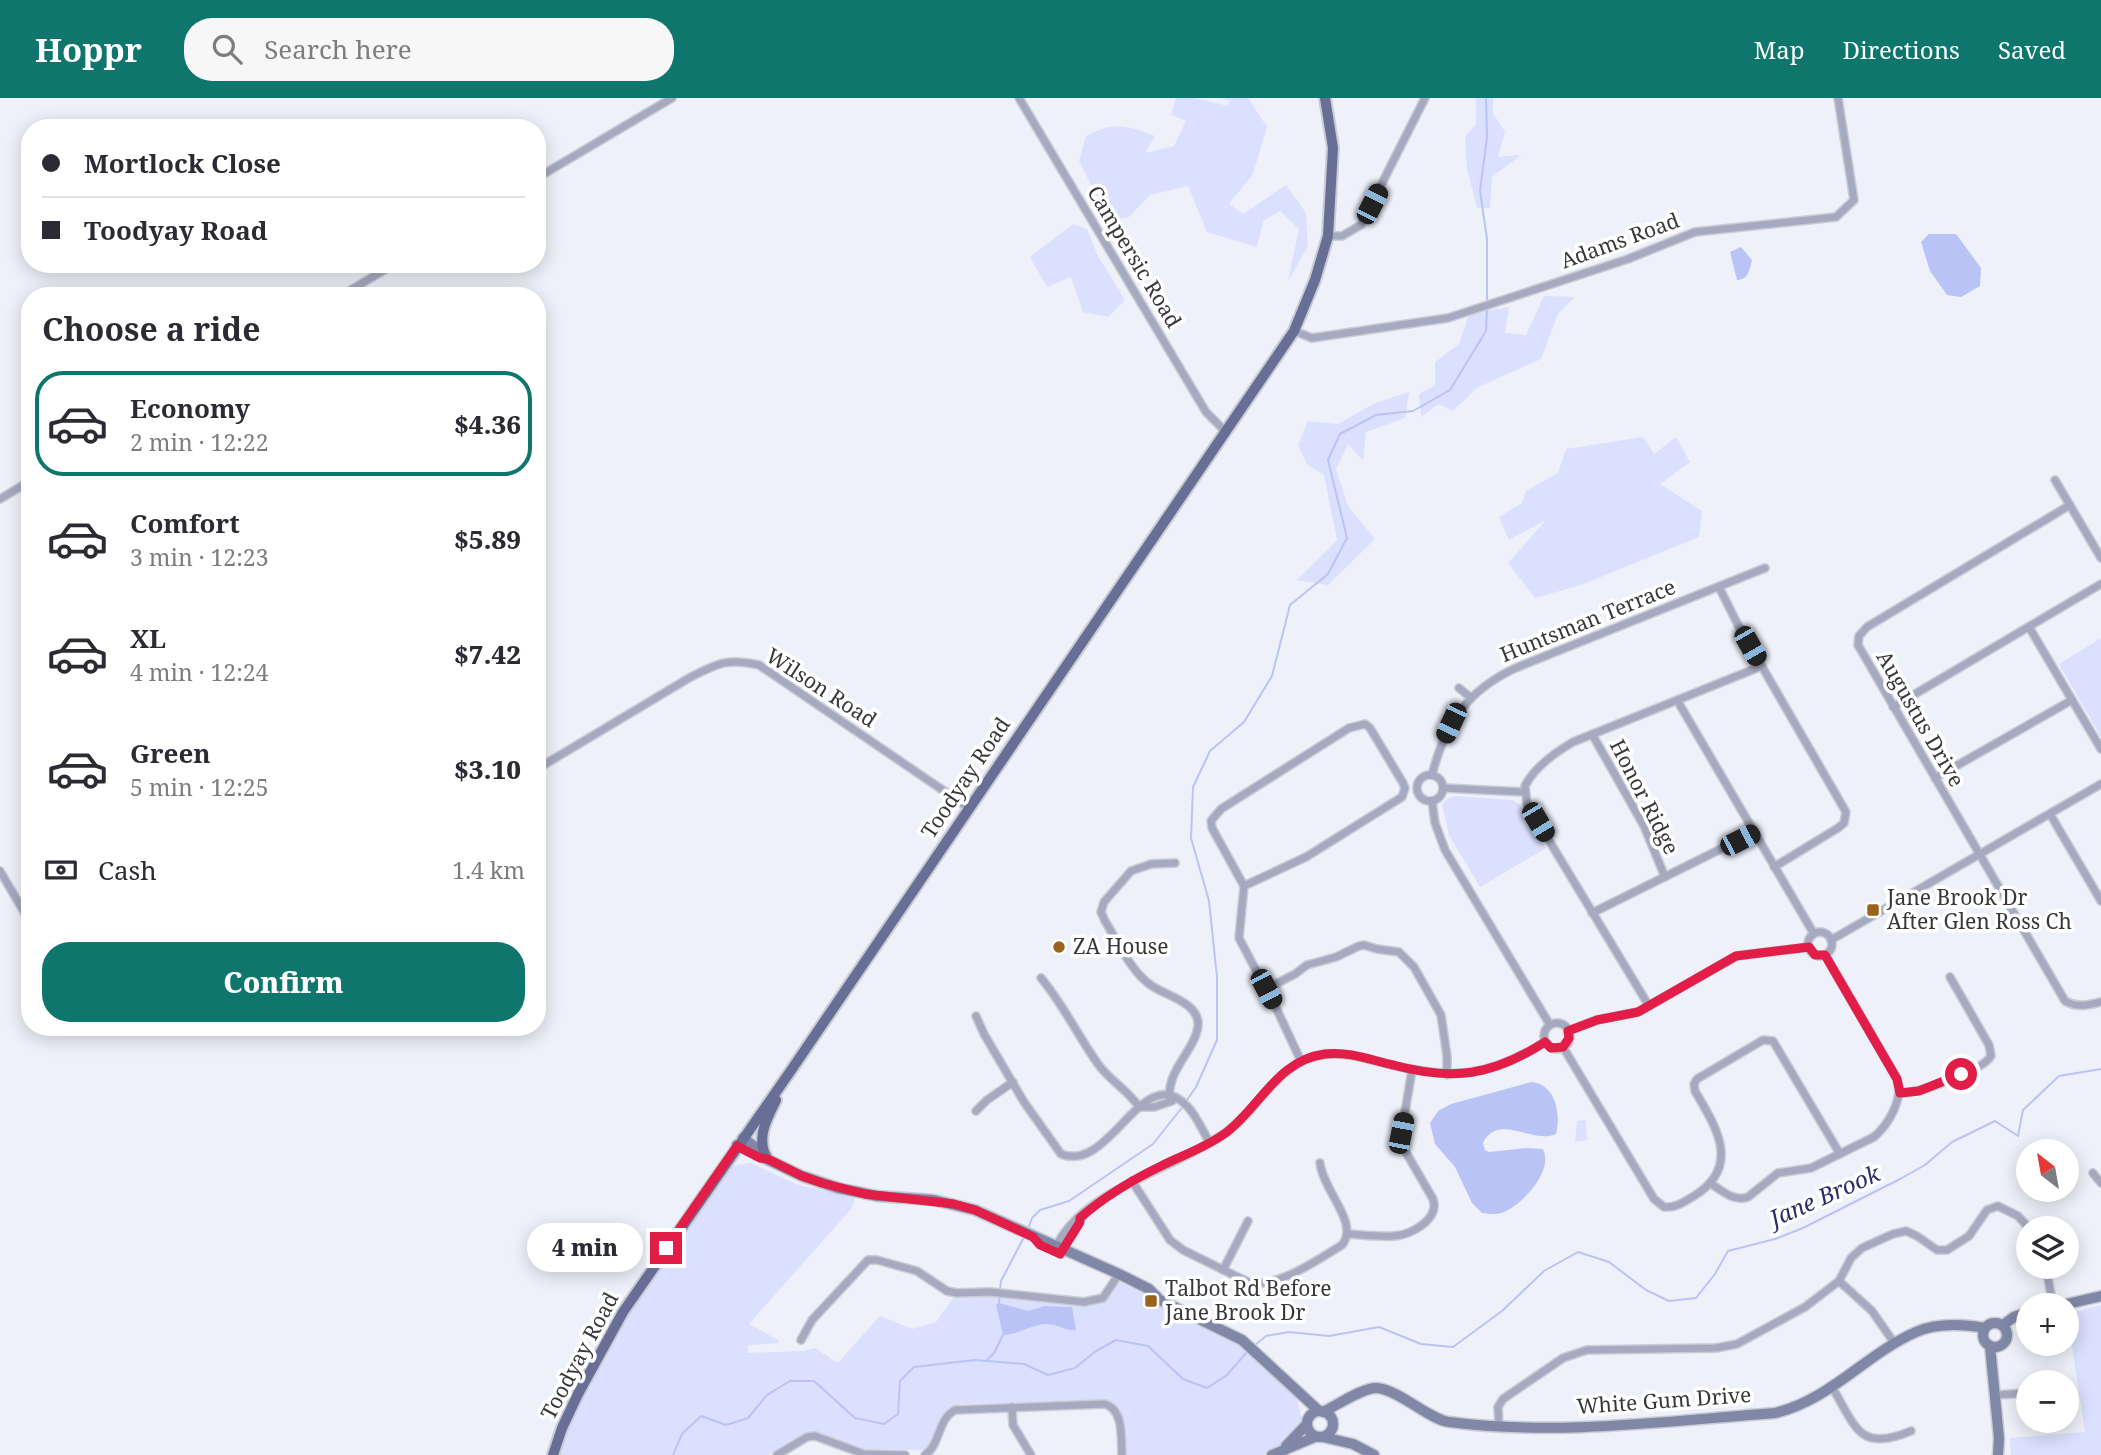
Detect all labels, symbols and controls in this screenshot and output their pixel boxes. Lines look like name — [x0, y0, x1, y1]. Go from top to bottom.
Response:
search box — [184, 18, 674, 81]
text: Hoppr — [35, 27, 142, 72]
icon: search — [208, 30, 246, 68]
text: Search here — [264, 31, 412, 67]
text: Map — [1754, 33, 1805, 66]
text: Directions — [1843, 33, 1960, 66]
text: Saved — [1998, 33, 2066, 66]
text: Mortlock Close — [84, 145, 281, 181]
street label: Campersic Road — [1081, 180, 1188, 333]
car — [1354, 181, 1391, 227]
street label: Adams Road — [1556, 206, 1683, 275]
text: Toodyay Road — [84, 212, 268, 248]
text: Choose a ride — [42, 307, 261, 350]
text: Economy — [130, 390, 250, 426]
icon: car — [46, 392, 109, 455]
text: $4.36 — [454, 406, 521, 442]
text: 2 min · 12:22 — [130, 426, 268, 458]
text: Comfort — [130, 505, 240, 541]
icon: car — [46, 507, 109, 570]
text: $5.89 — [454, 521, 521, 557]
text: 3 min · 12:23 — [130, 541, 268, 573]
street label: Huntsman Terrace — [1496, 572, 1680, 668]
text: XL — [130, 620, 166, 656]
icon: car — [46, 622, 109, 685]
car — [1731, 623, 1770, 669]
text: $7.42 — [454, 636, 521, 672]
street label: Wilson Road — [761, 641, 882, 733]
street label: Augustus Drive — [1871, 645, 1971, 792]
text: 4 min · 12:24 — [130, 656, 268, 688]
car — [1433, 700, 1470, 746]
street label: Toodyay Road — [914, 711, 1016, 843]
street label: Honor Ridge — [1604, 734, 1686, 859]
text: Green — [130, 735, 211, 771]
icon: car — [46, 737, 109, 800]
text: $3.10 — [454, 751, 521, 787]
text: 5 min · 12:25 — [130, 771, 268, 803]
car — [1519, 799, 1558, 845]
car — [1717, 821, 1764, 859]
icon: cash — [42, 851, 80, 889]
text: Cash — [98, 852, 157, 888]
text: 1.4 km — [452, 854, 525, 886]
place label: Jane Brook Dr After Glen Ross Ch — [1886, 883, 2072, 935]
marker: Jane Brook Dr After Glen Ross Ch — [1865, 902, 1881, 918]
place label: ZA House — [1073, 932, 1169, 960]
marker: ZA House — [1051, 939, 1067, 955]
button: Confirm — [42, 942, 525, 1022]
car — [1247, 966, 1286, 1012]
route start — [1945, 1058, 1977, 1090]
car — [1387, 1110, 1416, 1156]
north arrow — [2016, 1139, 2079, 1202]
map controls — [2016, 1139, 2079, 1433]
water label: Jane Brook — [1761, 1156, 1886, 1235]
button: layers — [2016, 1216, 2079, 1279]
callout: 4 min — [526, 1224, 642, 1272]
text: 4 min — [552, 1231, 618, 1263]
route end — [650, 1232, 682, 1264]
place label: Talbot Rd Before Jane Brook Dr — [1164, 1274, 1332, 1326]
street label: Toodyay Road — [534, 1287, 624, 1424]
marker: Talbot Rd Before Jane Brook Dr — [1143, 1293, 1159, 1309]
button: + — [2016, 1293, 2079, 1356]
button: − — [2016, 1370, 2079, 1433]
street label: White Gum Drive — [1576, 1380, 1752, 1420]

